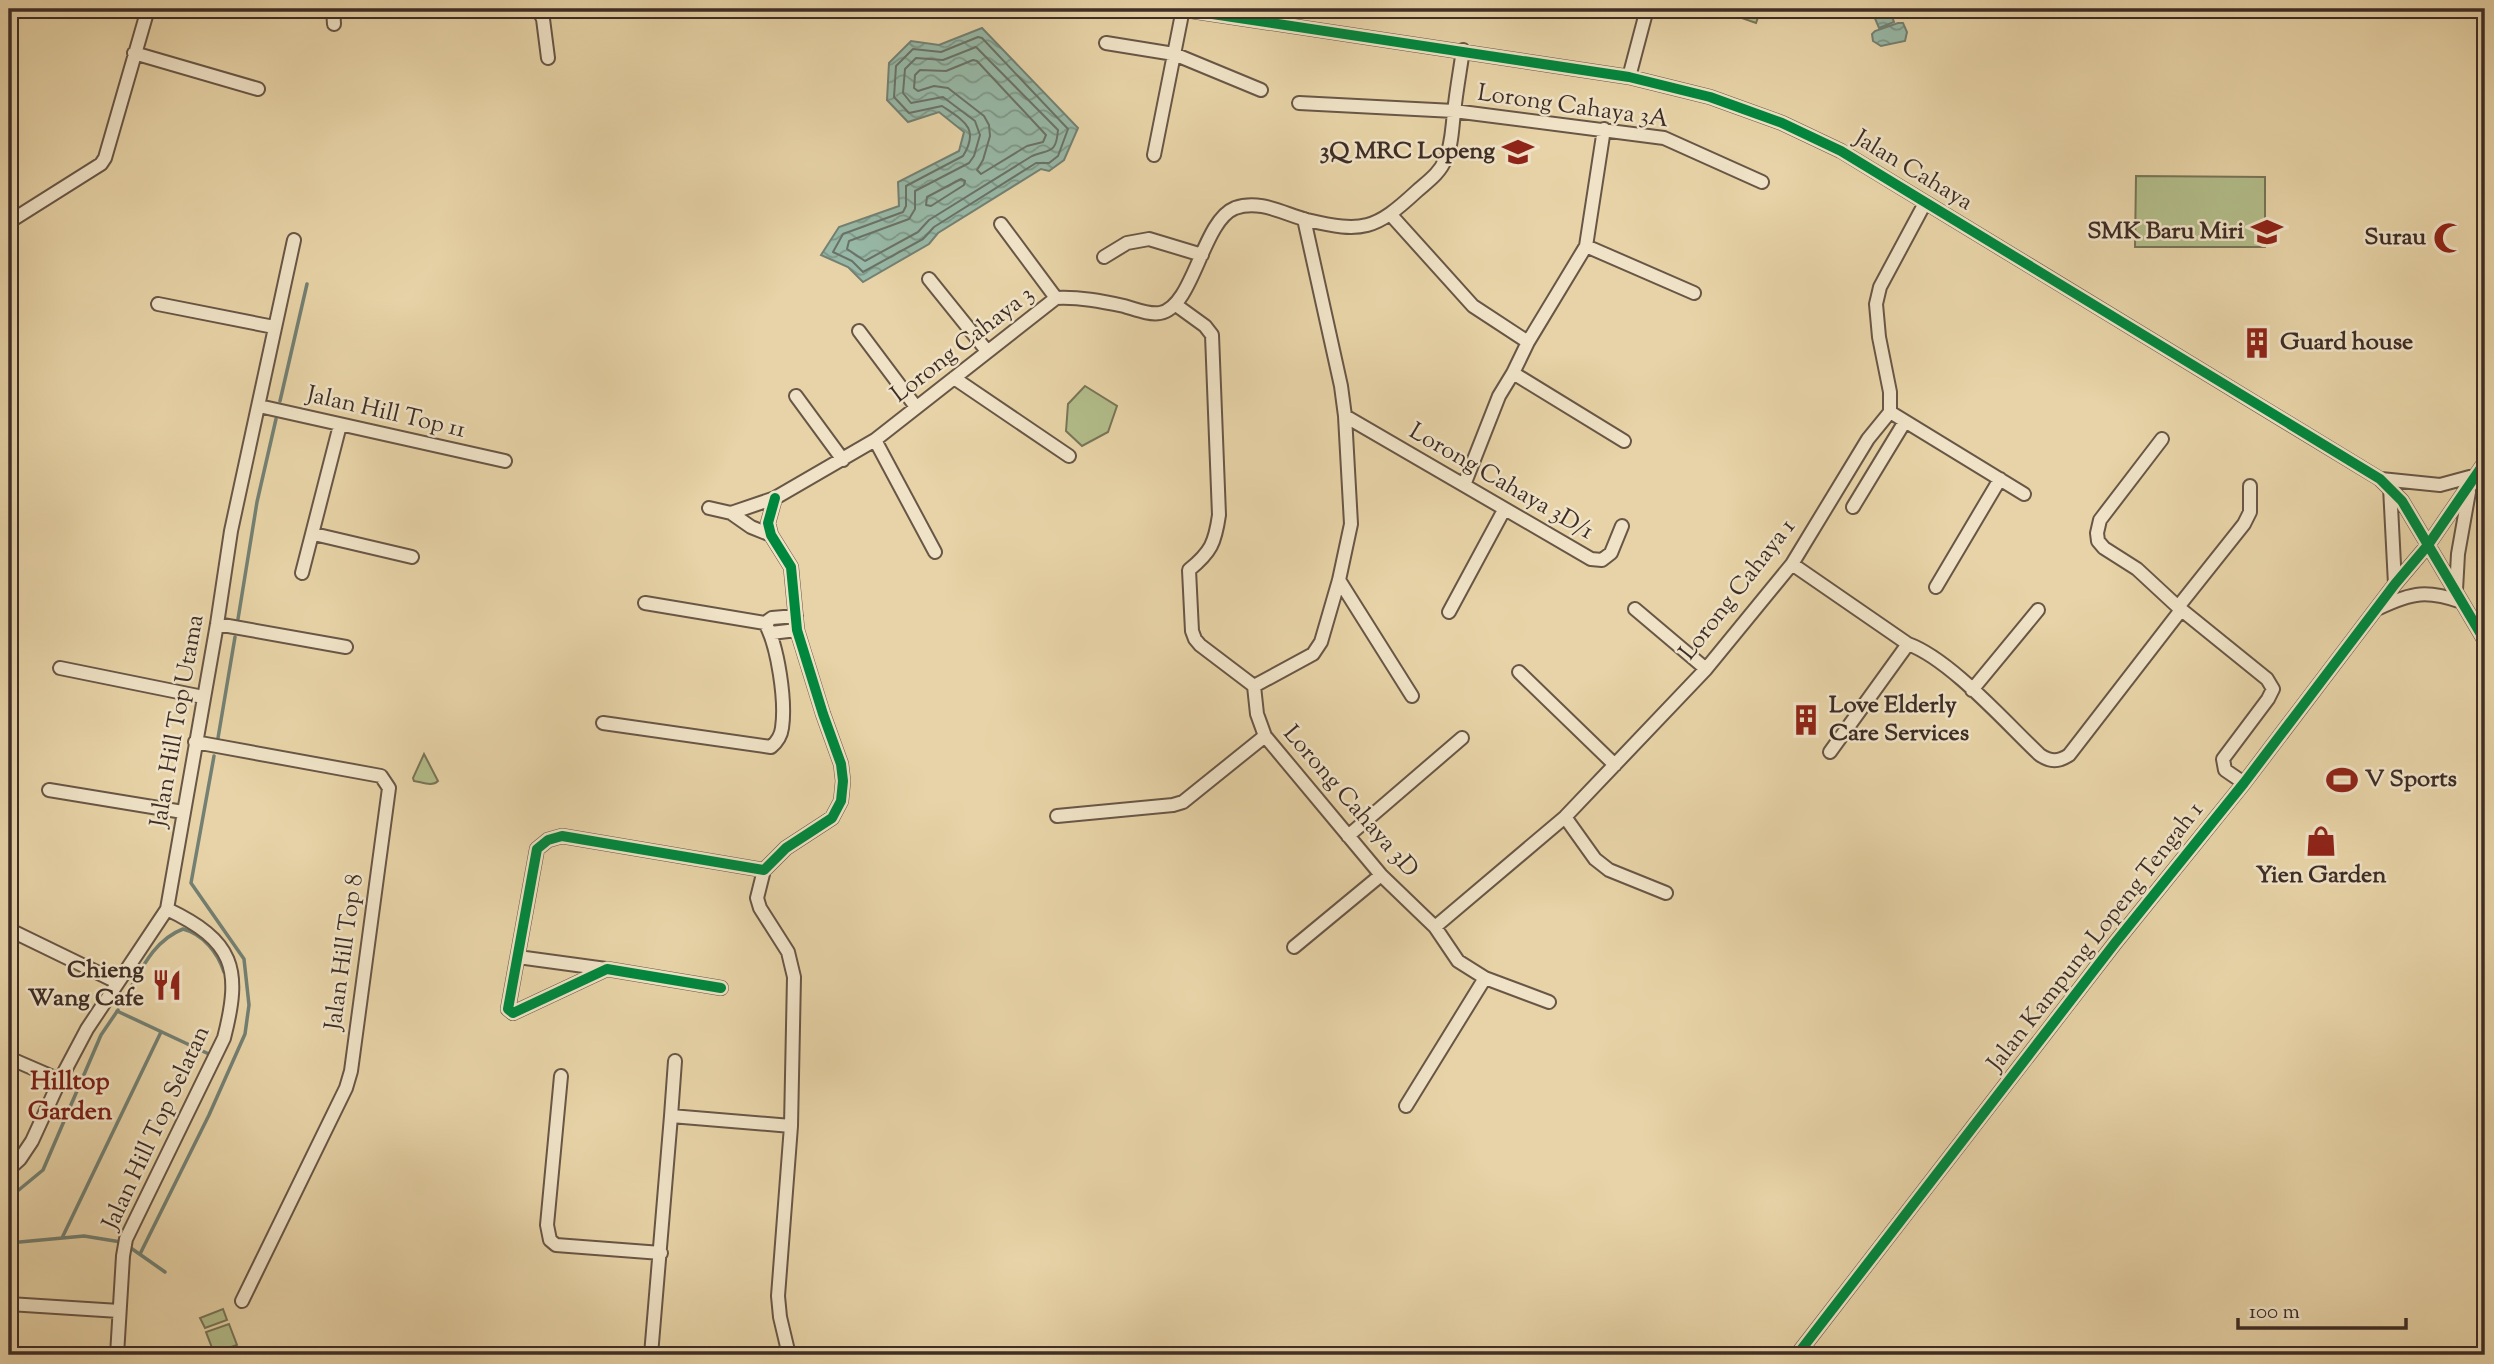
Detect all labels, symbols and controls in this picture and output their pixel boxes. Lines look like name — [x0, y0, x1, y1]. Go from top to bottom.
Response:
street label: Lorong Cahaya 3A — [1475, 77, 1671, 137]
street label: Jalan Cahaya — [1846, 121, 1979, 220]
place label: 3Q MRC Lopeng — [1320, 135, 1495, 169]
school or university icon: 3Q MRC Lopeng — [1501, 135, 1535, 169]
place label: SMK Baru Miri — [2087, 215, 2244, 249]
school or university icon: SMK Baru Miri — [2250, 215, 2284, 249]
place label: Surau — [2364, 221, 2426, 255]
mosque icon: Surau — [2432, 221, 2466, 255]
street label: Lorong Cahaya 3 — [884, 278, 1042, 412]
building icon: Guard house — [2240, 326, 2274, 360]
place label: Guard house — [2280, 326, 2413, 360]
street label: Jalan Hill Top 11 — [301, 378, 469, 448]
street label: Lorong Cahaya 3D/1 — [1402, 415, 1600, 549]
street label: Lorong Cahaya 1 — [1672, 512, 1804, 668]
street label: Jalan Hill Top Utama — [142, 612, 213, 832]
place label: Love Elderly Care Services — [1829, 689, 1969, 751]
building icon: Love Elderly Care Services — [1789, 703, 1823, 737]
street label: Lorong Cahaya 3D — [1274, 718, 1426, 886]
sports icon: V Sports — [2325, 763, 2359, 797]
place label: V Sports — [2365, 763, 2457, 797]
street label: Jalan Kampung Lopeng Tengah 1 — [1979, 795, 2212, 1081]
shop icon: Yien Garden — [2304, 824, 2338, 858]
place label: Yien Garden — [2256, 859, 2387, 893]
street label: Jalan Hill Top 8 — [317, 872, 373, 1034]
place label: Chieng Wang Cafe — [28, 954, 144, 1016]
restaurant icon: Chieng Wang Cafe — [150, 968, 184, 1002]
street label: Jalan Hill Top Selatan — [94, 1020, 219, 1238]
district label: Hilltop Garden — [28, 1064, 113, 1131]
scale bar — [2238, 1287, 2406, 1331]
text: 100 m — [2249, 1298, 2300, 1328]

